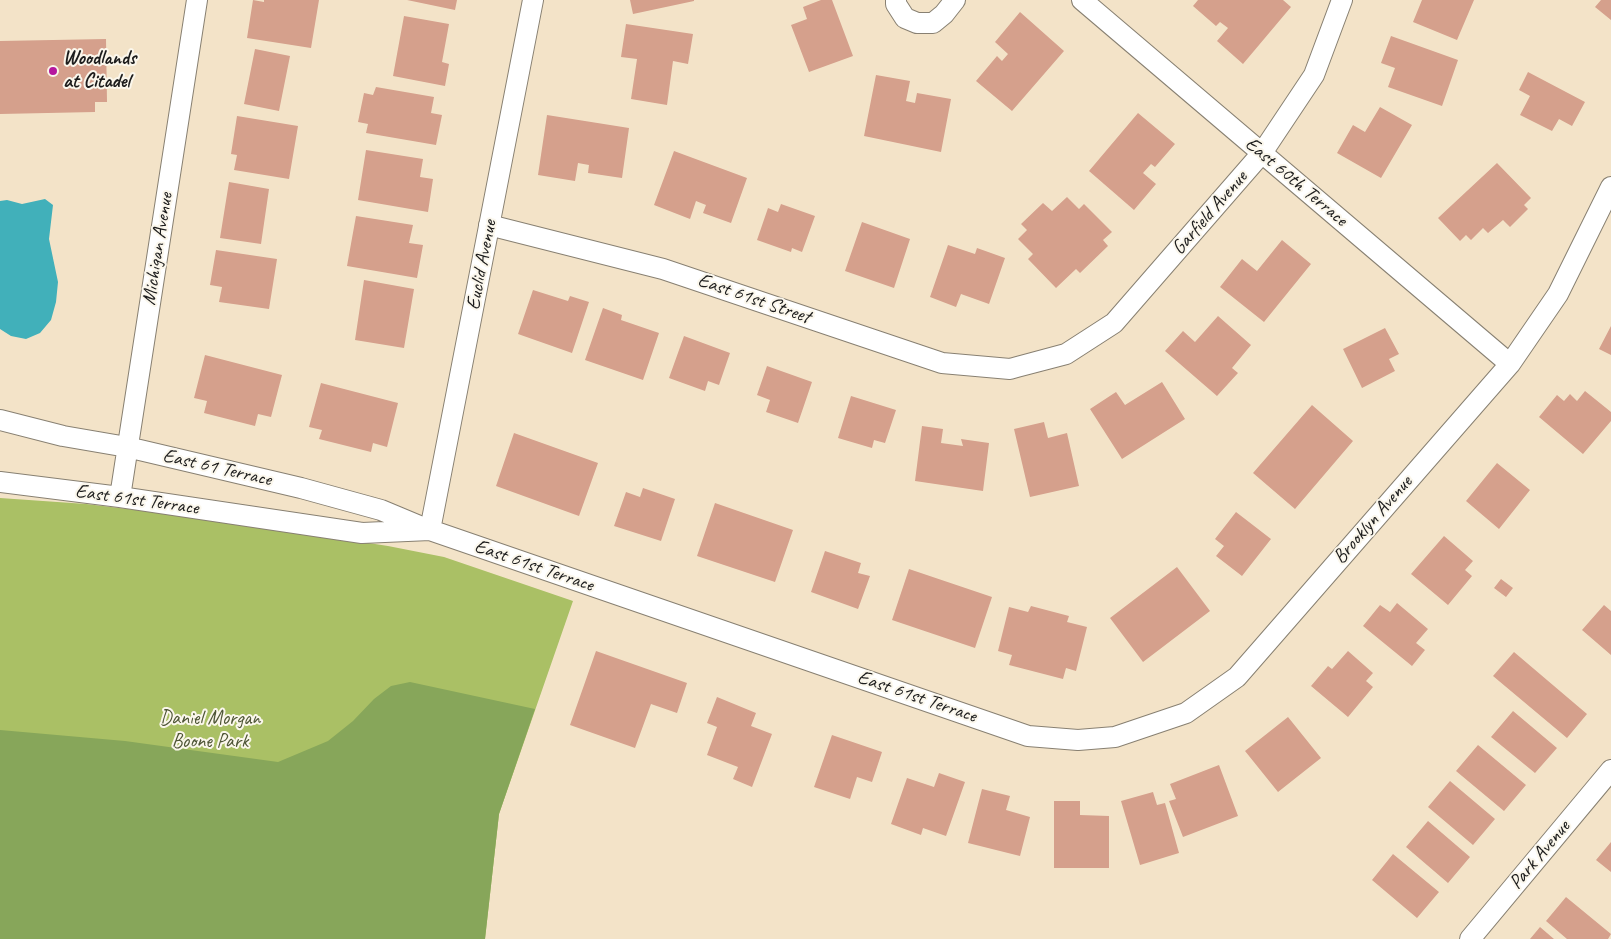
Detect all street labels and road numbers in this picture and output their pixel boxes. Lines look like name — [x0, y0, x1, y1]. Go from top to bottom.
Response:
street label: East 60th Terrace — [1240, 132, 1352, 232]
street label: Garfield Avenue — [1167, 166, 1253, 260]
street label: Michigan Avenue — [137, 191, 179, 307]
street label: Euclid Avenue — [462, 218, 502, 312]
street label: East 61st Street — [695, 269, 813, 329]
street label: East 61 Terrace — [160, 444, 274, 492]
street label: Brooklyn Avenue — [1328, 471, 1418, 569]
street label: East 61st Terrace — [74, 479, 200, 521]
street label: East 61st Terrace — [471, 534, 597, 598]
street label: East 61st Terrace — [854, 665, 980, 729]
street label: Park Avenue — [1504, 816, 1576, 894]

